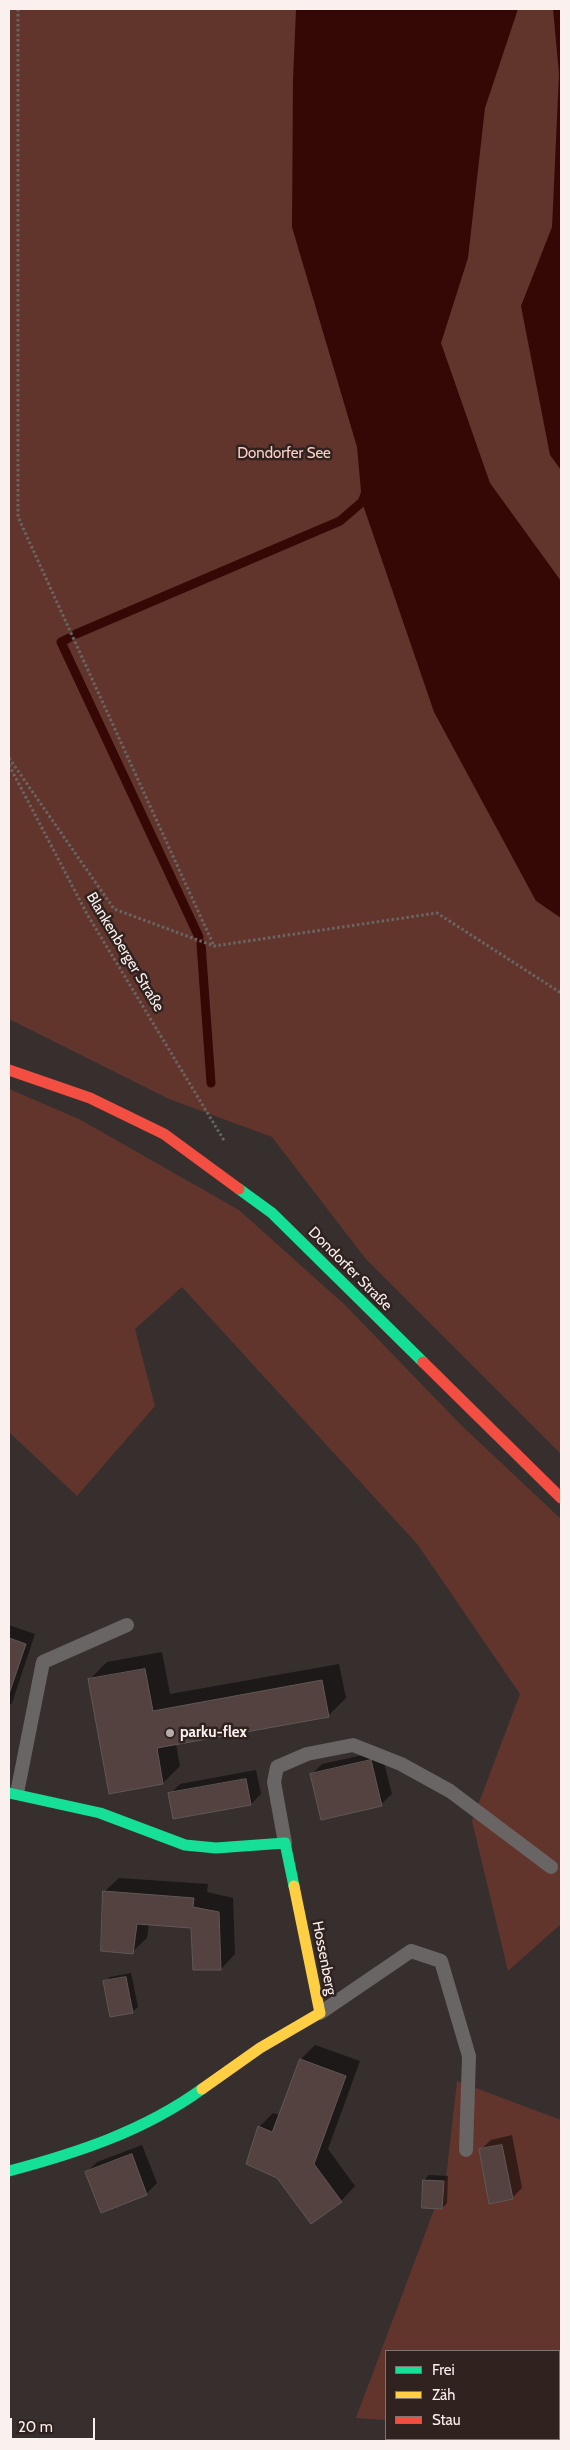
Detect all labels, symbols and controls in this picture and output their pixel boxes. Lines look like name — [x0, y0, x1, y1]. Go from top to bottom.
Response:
park label: Dondorfer See — [237, 445, 331, 463]
street label: Blankenberger Straße — [82, 889, 168, 1015]
street label: Dondorfer Straße — [304, 1223, 396, 1315]
place label: parku-flex — [180, 1724, 247, 1742]
marker: parku-flex — [164, 1727, 176, 1739]
street label: Hossenberg — [308, 1919, 340, 1997]
legend — [385, 2350, 560, 2440]
text: Frei — [432, 2361, 455, 2379]
text: Zäh — [432, 2386, 455, 2404]
scale bar — [12, 2408, 98, 2440]
text: Stau — [432, 2411, 461, 2429]
text: 20 m — [18, 2418, 53, 2436]

